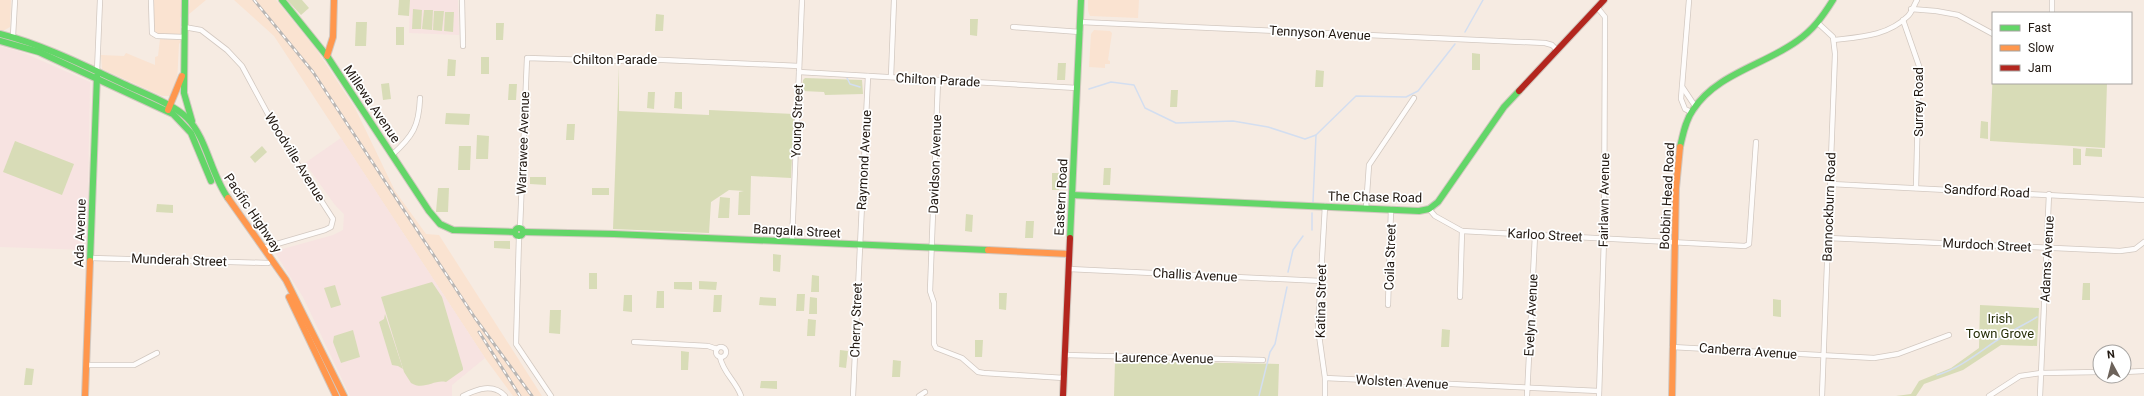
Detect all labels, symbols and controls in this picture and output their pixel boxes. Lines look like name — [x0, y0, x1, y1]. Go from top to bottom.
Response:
legend — [1992, 12, 2132, 84]
text: Fast — [2028, 21, 2051, 35]
street label: Tennyson Avenue — [1269, 23, 1371, 43]
text: Slow — [2028, 41, 2054, 55]
street label: Chilton Parade — [573, 52, 657, 67]
text: Jam — [2028, 61, 2052, 75]
street label: Millewa Avenue — [341, 62, 404, 146]
street label: Surrey Road — [1911, 67, 1926, 137]
street label: Chilton Parade — [895, 70, 981, 90]
street label: Young Street — [788, 84, 806, 158]
street label: Warrawee Avenue — [514, 91, 532, 195]
street label: Raymond Avenue — [854, 109, 874, 210]
street label: Woodville Avenue — [262, 110, 328, 204]
street label: Davidson Avenue — [926, 114, 944, 214]
street label: Bobbin Head Road — [1657, 142, 1677, 250]
street label: Bannockburn Road — [1820, 152, 1838, 262]
street label: Fairlawn Avenue — [1596, 153, 1612, 247]
street label: Eastern Road — [1051, 158, 1071, 236]
street label: Pacific Highway — [221, 171, 285, 255]
street label: Sandford Road — [1944, 181, 2030, 201]
street label: The Chase Road — [1328, 189, 1422, 205]
street label: Ada Avenue — [71, 198, 89, 268]
street label: Adams Avenue — [2037, 215, 2057, 303]
street label: Bangalla Street — [753, 221, 841, 241]
street label: Coila Street — [1381, 223, 1399, 291]
street label: Karloo Street — [1507, 226, 1583, 244]
street label: Murdoch Street — [1942, 235, 2032, 255]
street label: Munderah Street — [131, 251, 227, 269]
street label: Katina Street — [1313, 264, 1329, 338]
street label: Challis Avenue — [1152, 265, 1238, 285]
street label: Evelyn Avenue — [1521, 273, 1541, 357]
street label: Cherry Street — [847, 282, 865, 358]
park label: Irish Town Grove — [1966, 311, 2034, 341]
street label: Canberra Avenue — [1698, 340, 1798, 362]
north arrow — [2092, 344, 2132, 384]
text: N — [2106, 348, 2116, 361]
street label: Laurence Avenue — [1114, 350, 1214, 366]
street label: Wolsten Avenue — [1355, 372, 1449, 392]

